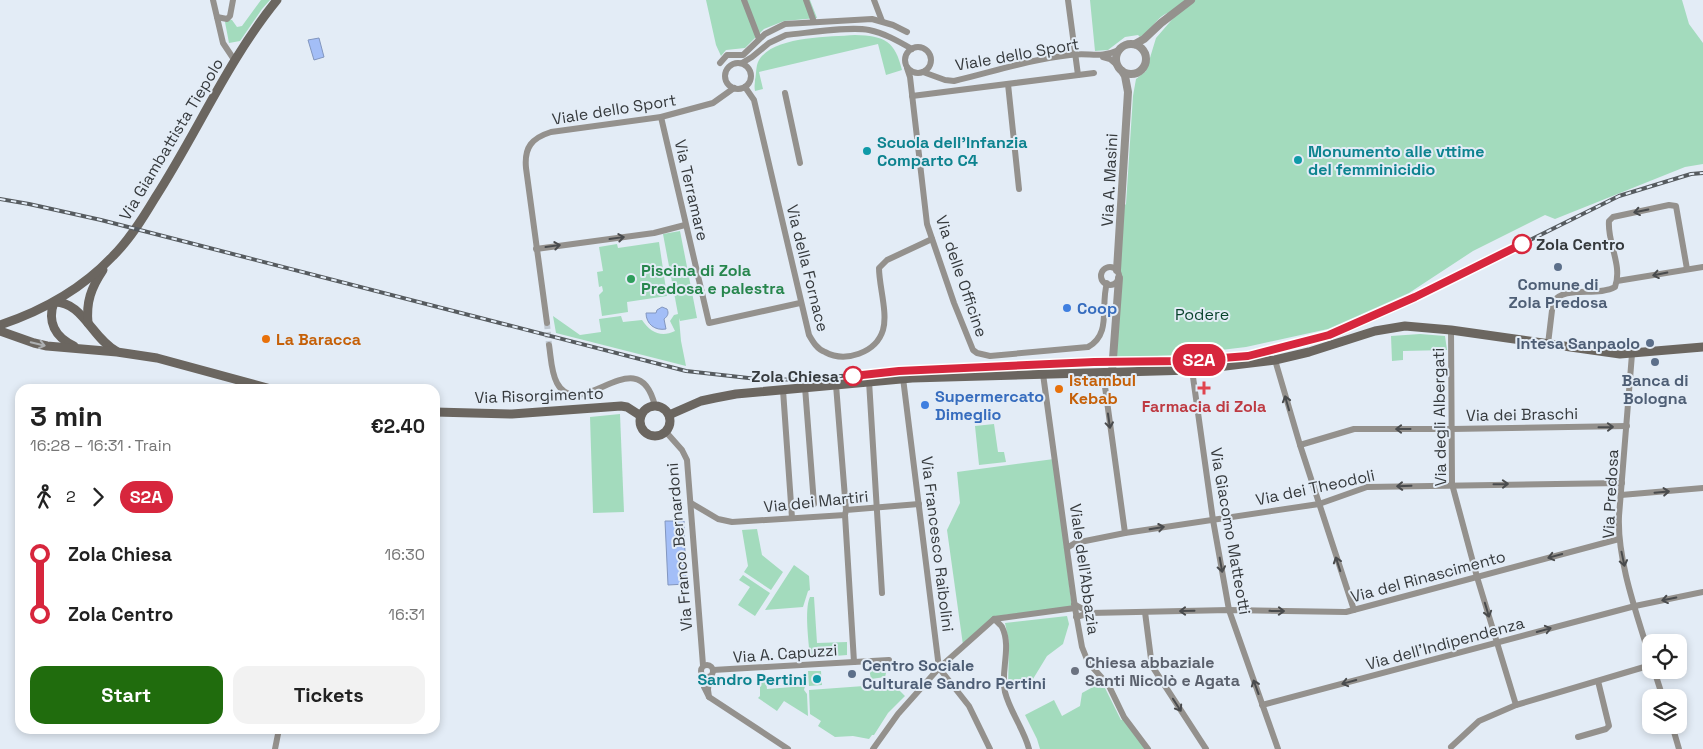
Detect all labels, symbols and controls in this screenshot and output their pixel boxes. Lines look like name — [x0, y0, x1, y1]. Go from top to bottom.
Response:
street label: Viale dello Sport — [953, 33, 1081, 76]
street label: Via Giambattista Tiepolo — [115, 54, 228, 224]
street label: Viale dello Sport — [550, 89, 678, 130]
place label: Scuola dell'Infanzia Comparto C4 — [877, 132, 1028, 171]
street label: Via A. Masini — [1097, 133, 1122, 227]
street label: Via Terramare — [670, 137, 713, 243]
place label: Monumento alle vttime del femminicidio — [1308, 141, 1484, 180]
marker: Scuola dell'Infanzia Comparto C4 — [861, 145, 873, 157]
marker: Monumento alle vttime del femminicidio — [1292, 154, 1304, 166]
street label: Via della Fornace — [782, 202, 833, 334]
one-way arrow — [1633, 207, 1649, 216]
street label: Via delle Officine — [931, 212, 992, 340]
one-way arrow — [609, 232, 625, 242]
marker: Zola Centro — [1512, 234, 1532, 254]
place label: Zola Centro — [1536, 234, 1625, 255]
one-way arrow — [544, 241, 560, 251]
place label: Piscina di Zola Predosa e palestra — [641, 260, 785, 299]
marker: Comune di Zola Predosa — [1552, 261, 1564, 273]
one-way arrow — [1652, 270, 1668, 280]
marker: Piscina di Zola Predosa e palestra — [625, 273, 637, 285]
place label: Comune di Zola Predosa — [1509, 274, 1607, 313]
place label: Coop — [1077, 298, 1117, 319]
marker: Coop — [1061, 302, 1073, 314]
park label: Podere — [1175, 304, 1229, 325]
place label: La Baracca — [276, 329, 361, 350]
marker: La Baracca — [260, 333, 272, 345]
place label: Intesa Sanpaolo — [1516, 333, 1640, 354]
marker: Intesa Sanpaolo — [1644, 337, 1656, 349]
one-way arrow — [30, 340, 46, 349]
line badge: S2A — [1170, 344, 1228, 376]
street label: Via degli Albergati — [1428, 347, 1451, 487]
text: S2A — [1182, 348, 1216, 371]
marker: Banca di Bologna — [1649, 356, 1661, 368]
place label: Zola Chiesa — [751, 366, 839, 387]
marker: Zola Chiesa — [843, 366, 863, 386]
place label: Istambul Kebab — [1069, 370, 1136, 409]
place label: Banca di Bologna — [1622, 370, 1688, 409]
marker: Farmacia di Zola — [1198, 382, 1210, 394]
street label: Via Risorgimento — [474, 383, 604, 408]
marker: Istambul Kebab — [1053, 383, 1065, 395]
place label: Supermercato Dimeglio — [935, 386, 1044, 425]
one-way arrow — [1282, 395, 1292, 411]
place label: Farmacia di Zola — [1142, 396, 1266, 417]
text: 3 min — [30, 398, 103, 434]
marker: Supermercato Dimeglio — [919, 399, 931, 411]
street label: Via dei Braschi — [1466, 403, 1578, 426]
one-way arrow — [1105, 412, 1115, 428]
text: €2.40 — [371, 414, 425, 439]
one-way arrow — [1597, 422, 1613, 432]
one-way arrow — [1395, 424, 1412, 434]
text: 16:28 – 16:31 · Train — [30, 435, 172, 456]
street label: Via Giacomo Matteotti — [1205, 446, 1256, 616]
street label: Via Predosa — [1598, 449, 1623, 539]
street label: Via Francesco Raibolini — [916, 455, 959, 633]
street label: Via Franco Bernardoni — [662, 462, 697, 632]
street label: Via dei Theodoli — [1254, 465, 1377, 510]
one-way arrow — [1492, 479, 1509, 489]
one-way arrow — [1396, 481, 1412, 491]
icon: walk — [30, 483, 58, 511]
icon: forward — [84, 483, 112, 511]
text: S2A — [130, 485, 163, 508]
text: 2 — [66, 486, 76, 507]
street label: Via dei Martiri — [763, 486, 869, 517]
one-way arrow — [1654, 487, 1670, 496]
street label: Viale dell'Abbazia — [1065, 502, 1104, 636]
one-way arrow — [1149, 523, 1165, 533]
text: Zola Chiesa — [68, 542, 172, 567]
text: 16:30 — [385, 544, 425, 565]
street label: Via del Rinascimento — [1348, 546, 1508, 607]
one-way arrow — [1619, 551, 1628, 567]
one-way arrow — [1548, 552, 1564, 561]
one-way arrow — [1333, 556, 1343, 572]
one-way arrow — [1216, 557, 1226, 573]
one-way arrow — [1661, 595, 1677, 604]
text: Zola Centro — [68, 602, 173, 627]
one-way arrow — [1483, 602, 1493, 618]
text: 16:31 — [388, 604, 425, 625]
one-way arrow — [1179, 606, 1195, 616]
one-way arrow — [1269, 606, 1285, 616]
street label: Via dell'Indipendenza — [1364, 612, 1527, 675]
one-way arrow — [1536, 625, 1552, 635]
map controls — [1642, 634, 1687, 734]
button: locate — [1642, 634, 1687, 679]
street label: Via A. Capuzzi — [732, 639, 838, 668]
place label: Chiesa abbaziale Santi Nicolò e Agata — [1085, 652, 1240, 691]
place label: Centro Sociale Culturale Sandro Pertini — [862, 655, 1046, 694]
marker: Chiesa abbaziale Santi Nicolò e Agata — [1069, 665, 1081, 677]
button: Start — [30, 666, 223, 724]
button: Tickets — [233, 666, 425, 724]
marker: Centro Sociale Culturale Sandro Pertini — [846, 668, 858, 680]
place label: Sandro Pertini — [697, 669, 807, 690]
marker: Sandro Pertini — [811, 673, 823, 685]
one-way arrow — [1341, 678, 1357, 688]
one-way arrow — [1251, 680, 1260, 695]
button: layers — [1642, 689, 1687, 734]
one-way arrow — [1173, 698, 1183, 712]

